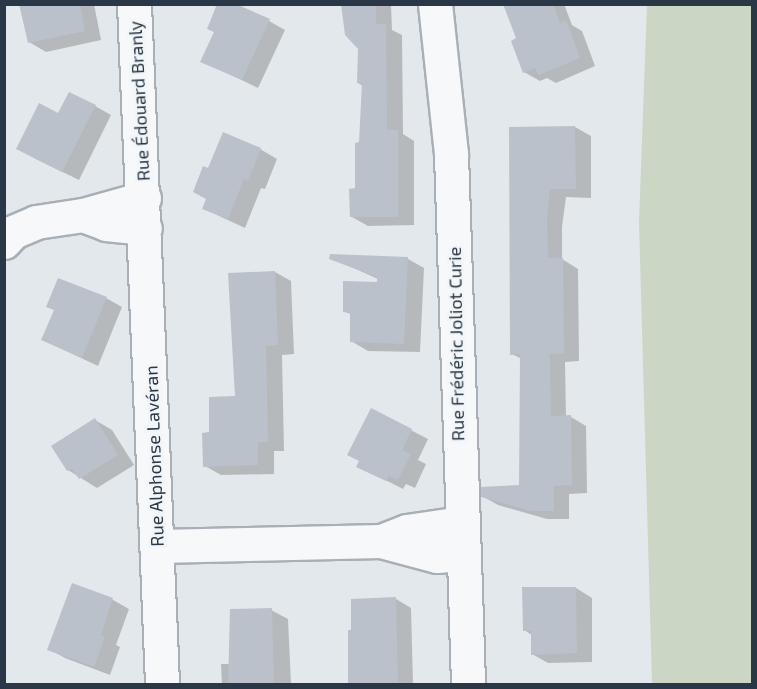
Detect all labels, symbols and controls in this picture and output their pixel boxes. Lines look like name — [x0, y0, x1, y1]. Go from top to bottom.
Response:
street label: Rue Édouard Branly — [124, 20, 154, 182]
street label: Rue Frédéric Joliot Curie — [444, 246, 468, 442]
street label: Rue Alphonse Lavéran — [140, 365, 168, 547]

